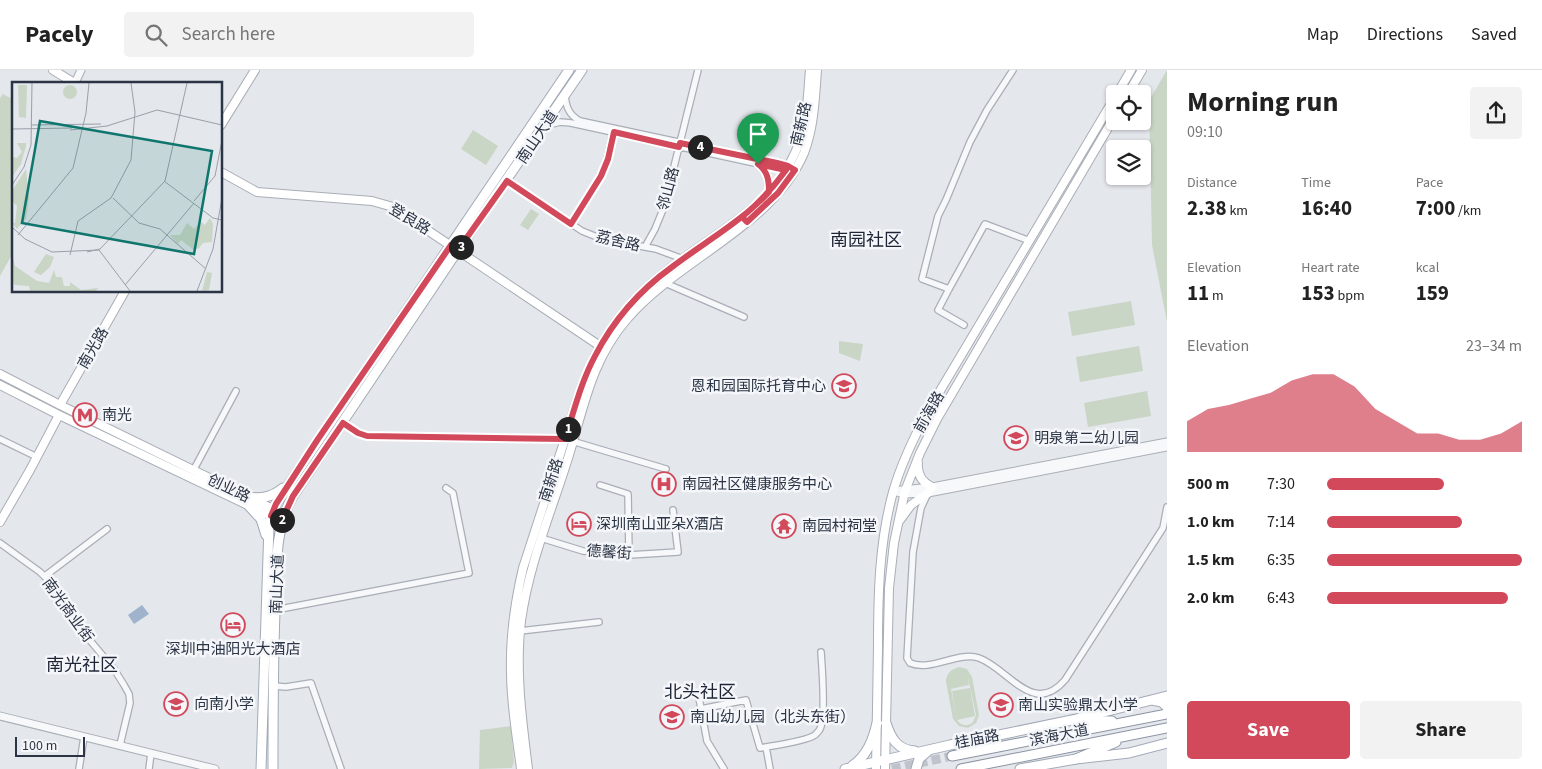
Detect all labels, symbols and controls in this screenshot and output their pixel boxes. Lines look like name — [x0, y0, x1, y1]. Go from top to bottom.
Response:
search box — [124, 12, 474, 57]
text: Pacely — [25, 17, 94, 52]
icon: search — [142, 21, 170, 49]
text: Search here — [182, 21, 275, 48]
text: Map — [1307, 22, 1339, 47]
text: Directions — [1367, 22, 1443, 47]
text: Saved — [1471, 22, 1517, 47]
inset map — [12, 82, 222, 292]
text: Morning run — [1187, 82, 1338, 122]
map controls — [1106, 85, 1151, 185]
button: locate — [1106, 85, 1151, 130]
button: share — [1470, 87, 1522, 139]
street label: 南新路 — [786, 100, 817, 148]
street label: 南山大道 — [512, 107, 563, 168]
pin — [737, 113, 779, 164]
icon: arrive — [744, 120, 772, 148]
text: 09:10 — [1187, 121, 1223, 143]
pin: 4 — [688, 134, 712, 160]
text: 4 — [697, 137, 704, 157]
button: layers — [1106, 140, 1151, 185]
street label: 邻山路 — [653, 165, 684, 214]
text: Distance — [1187, 173, 1237, 193]
text: Time — [1301, 173, 1331, 193]
text: Pace — [1416, 173, 1443, 193]
text: 2.38 — [1187, 193, 1227, 223]
text: 16:40 — [1301, 193, 1352, 223]
text: 7:00 — [1416, 193, 1455, 223]
street label: 登良路 — [385, 199, 434, 240]
text: km — [1227, 201, 1248, 221]
text: /km — [1455, 201, 1481, 221]
street label: 荔舍路 — [594, 226, 642, 257]
district label: 南园社区 — [830, 228, 902, 253]
pin: 3 — [448, 234, 474, 260]
text: 3 — [458, 237, 465, 257]
text: Elevation — [1187, 258, 1242, 278]
text: Heart rate — [1301, 258, 1360, 278]
text: kcal — [1416, 258, 1439, 278]
text: 11 — [1187, 278, 1209, 308]
text: 153 — [1301, 278, 1335, 308]
text: 159 — [1416, 278, 1449, 308]
text: m — [1209, 286, 1224, 306]
text: bpm — [1335, 286, 1365, 306]
street label: 南光路 — [73, 324, 114, 373]
text: Elevation — [1187, 335, 1249, 357]
text: 23–34 m — [1466, 335, 1522, 357]
school or university icon: 恩和园国际托育中心 — [831, 373, 857, 399]
place label: 恩和园国际托育中心 — [691, 376, 826, 397]
street label: 前海路 — [909, 388, 950, 437]
metro station icon: 南光 — [72, 402, 98, 428]
place label: 南光 — [102, 405, 132, 426]
pin: 1 — [556, 416, 580, 442]
text: 1 — [565, 419, 572, 439]
school or university icon: 明泉第二幼儿园 — [1003, 425, 1029, 451]
place label: 明泉第二幼儿园 — [1034, 428, 1139, 449]
street label: 南新路 — [535, 456, 568, 505]
street label: 创业路 — [204, 469, 254, 508]
hospital icon: 南园社区健康服务中心 — [651, 471, 677, 497]
text: 500 m — [1187, 473, 1229, 495]
text: 7:30 — [1267, 473, 1295, 495]
place label: 南园社区健康服务中心 — [682, 474, 832, 495]
pin: 2 — [270, 508, 294, 532]
text: 2 — [279, 510, 286, 530]
hotel icon: 深圳南山亚朵X酒店 — [566, 511, 592, 537]
text: 1.0 km — [1187, 511, 1234, 533]
text: 7:14 — [1267, 511, 1295, 533]
temple icon: 南园村祠堂 — [771, 513, 797, 539]
place label: 深圳南山亚朵X酒店 — [596, 514, 724, 535]
place label: 南园村祠堂 — [802, 516, 877, 537]
street label: 德馨街 — [586, 540, 632, 565]
text: 1.5 km — [1187, 549, 1234, 571]
text: 6:35 — [1267, 549, 1295, 571]
street label: 南山大道 — [266, 554, 289, 614]
street label: 南光商业街 — [37, 574, 98, 647]
text: 2.0 km — [1187, 587, 1234, 609]
text: 6:43 — [1267, 587, 1295, 609]
hotel icon: 深圳中油阳光大酒店 — [220, 612, 246, 638]
place label: 深圳中油阳光大酒店 — [165, 639, 301, 660]
district label: 南光社区 — [46, 653, 118, 678]
district label: 北头社区 — [664, 680, 736, 705]
school or university icon: 向南小学 — [163, 691, 189, 717]
school or university icon: 南山实验鼎太小学 — [988, 692, 1014, 718]
place label: 向南小学 — [194, 694, 254, 715]
place label: 南山实验鼎太小学 — [1018, 695, 1138, 716]
button: Save — [1187, 701, 1350, 759]
button: Share — [1360, 701, 1522, 759]
school or university icon: 南山幼儿园（北头东街） — [659, 704, 685, 730]
place label: 南山幼儿园（北头东街） — [690, 707, 855, 728]
street label: 滨海大道 — [1028, 719, 1091, 752]
street label: 桂庙路 — [953, 725, 1001, 754]
scale bar — [15, 734, 85, 757]
text: 100 m — [22, 736, 57, 756]

